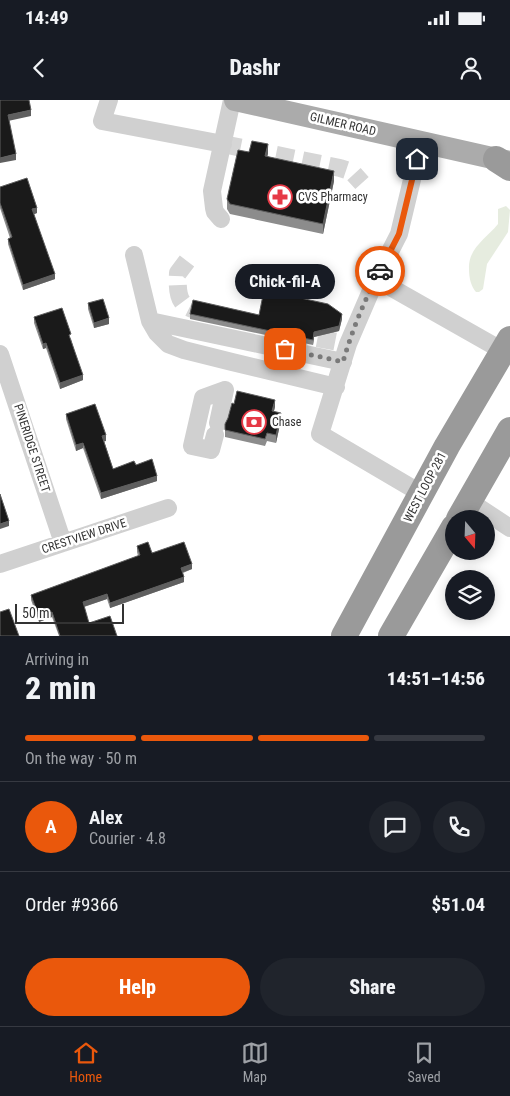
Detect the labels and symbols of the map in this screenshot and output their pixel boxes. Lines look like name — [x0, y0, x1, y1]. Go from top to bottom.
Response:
street label: GILMER ROAD — [309, 110, 377, 138]
pin — [396, 138, 438, 180]
pharmacy icon: CVS Pharmacy — [267, 184, 293, 210]
place label: CVS Pharmacy — [298, 190, 368, 204]
courier — [355, 246, 405, 296]
callout: Chick-fil-A — [235, 264, 335, 299]
pin — [264, 328, 306, 370]
street label: PINERIDGE STREET — [11, 402, 53, 494]
bank icon: Chase — [241, 409, 267, 435]
place label: Chase — [272, 415, 302, 429]
street label: WEST LOOP 281 — [401, 450, 449, 524]
north arrow — [445, 510, 495, 560]
street label: CRESTVIEW DRIVE — [40, 516, 128, 556]
scale bar — [15, 601, 124, 624]

